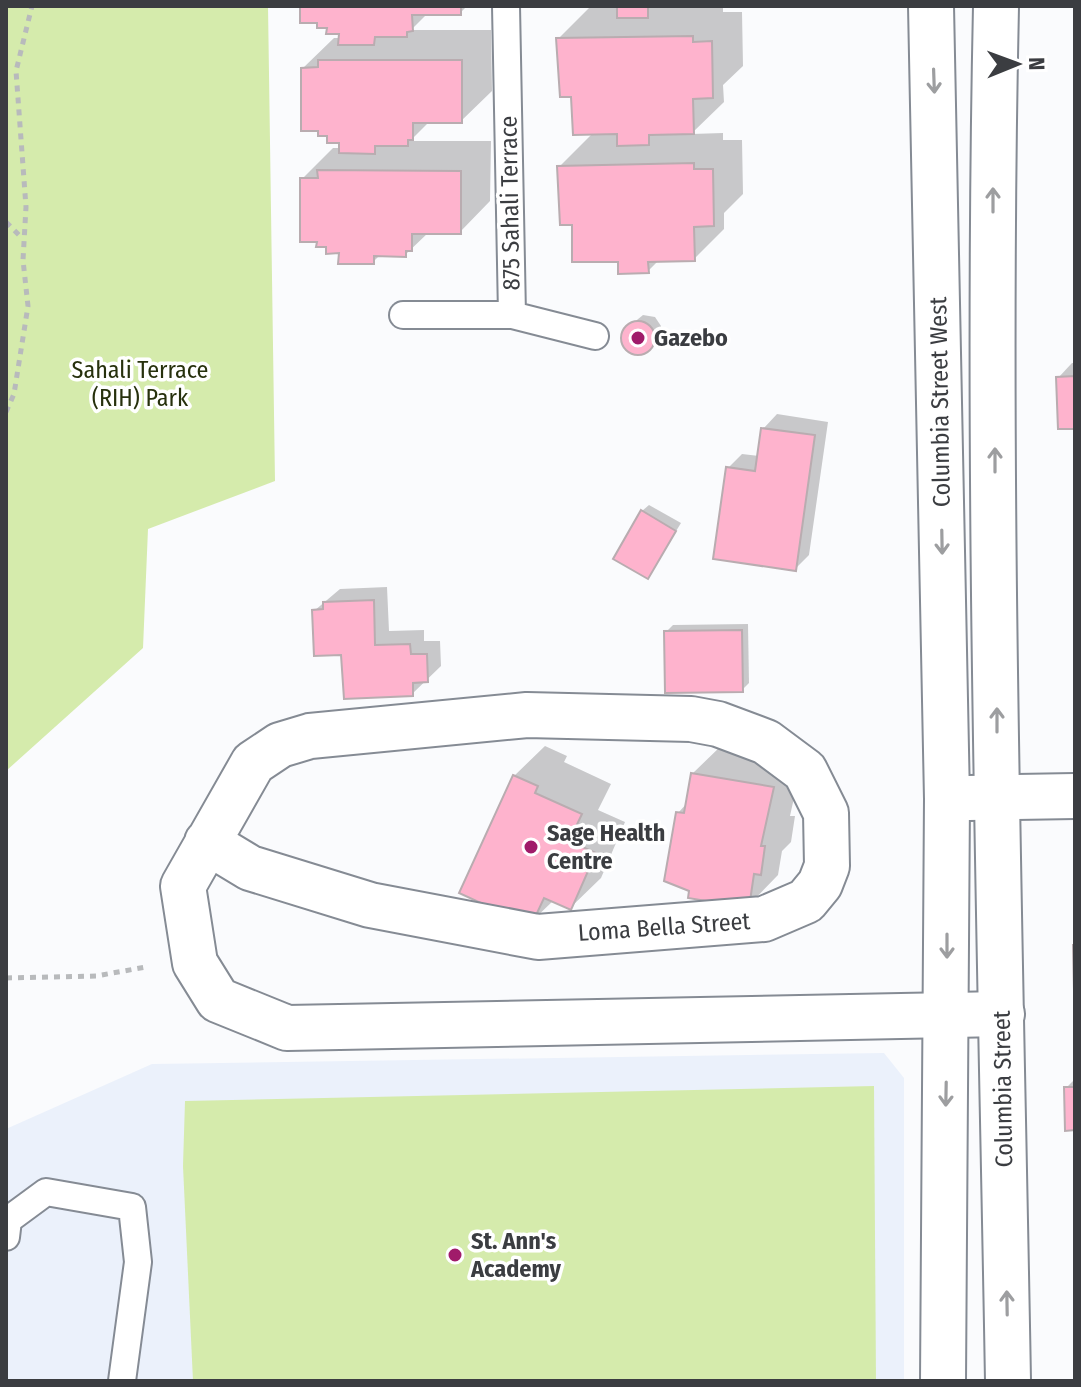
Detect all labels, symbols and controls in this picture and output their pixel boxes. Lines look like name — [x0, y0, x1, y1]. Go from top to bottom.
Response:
north arrow — [977, 24, 1057, 104]
text: N — [1023, 57, 1050, 70]
one-way arrow — [926, 67, 941, 94]
street label: 875 Sahali Terrace — [494, 115, 526, 291]
one-way arrow — [985, 187, 1001, 214]
street label: Columbia Street West — [924, 297, 956, 507]
place label: Gazebo — [654, 324, 728, 352]
marker: Gazebo — [629, 329, 647, 347]
park label: Sahali Terrace (RIH) Park — [72, 356, 208, 412]
one-way arrow — [987, 447, 1003, 474]
one-way arrow — [935, 528, 950, 555]
one-way arrow — [990, 707, 1005, 734]
place label: Sage Health Centre — [547, 819, 665, 875]
marker: Sage Health Centre — [522, 838, 540, 856]
street label: Loma Bella Street — [577, 907, 751, 947]
one-way arrow — [939, 932, 955, 959]
street label: Columbia Street — [988, 1010, 1018, 1168]
one-way arrow — [938, 1080, 954, 1107]
place label: St. Ann's Academy — [470, 1227, 562, 1283]
marker: St. Ann's Academy — [446, 1246, 464, 1264]
one-way arrow — [999, 1290, 1014, 1317]

